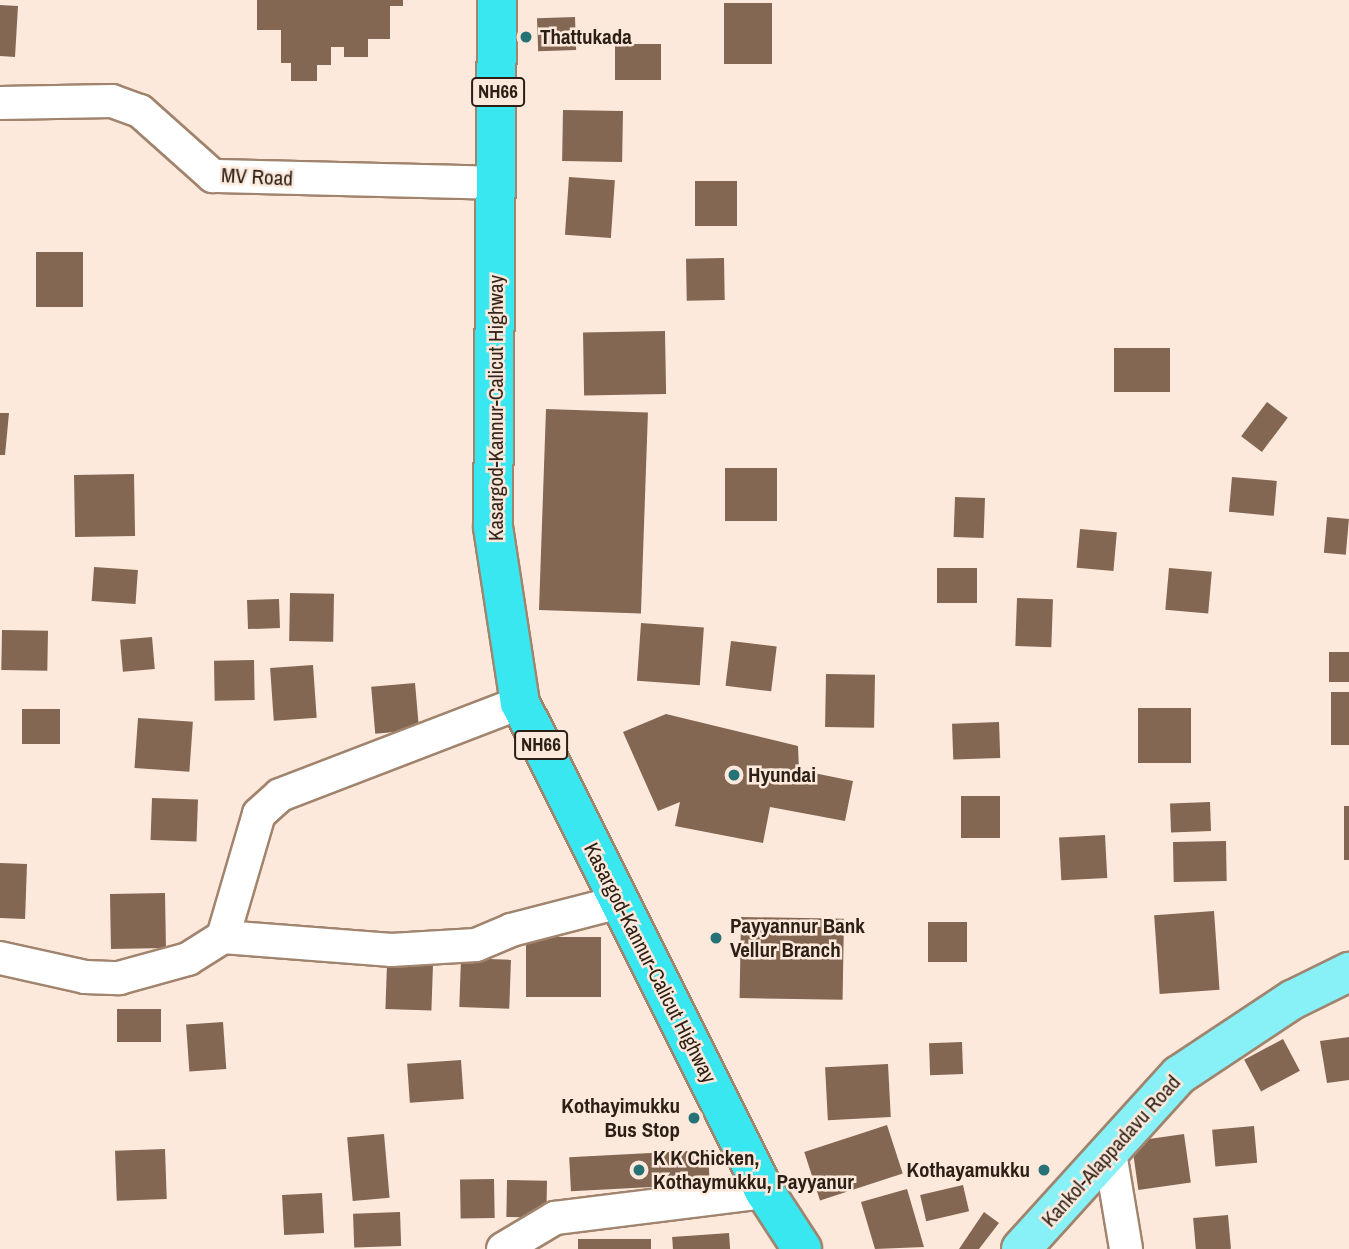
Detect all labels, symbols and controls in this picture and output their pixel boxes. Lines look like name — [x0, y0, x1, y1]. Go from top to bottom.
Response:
place label: Thattukada — [540, 24, 632, 50]
marker: Thattukada — [518, 29, 534, 45]
road number: NH66 — [470, 76, 526, 108]
street label: MV Road — [221, 163, 293, 191]
street label: Kasargod-Kannur-Calicut Highway — [483, 275, 509, 541]
road number: NH66 — [513, 730, 569, 760]
place label: Hyundai — [748, 762, 816, 788]
marker: Hyundai — [726, 767, 742, 783]
street label: Kasargod-Kannur-Calicut Highway — [578, 839, 722, 1087]
place label: Payyannur Bank Vellur Branch — [730, 913, 865, 963]
marker: Payyannur Bank Vellur Branch — [708, 930, 724, 946]
street label: Kankol-Alappadavu Road — [1036, 1070, 1186, 1232]
place label: Kothayimukku Bus Stop — [561, 1093, 680, 1143]
marker: Kothayimukku Bus Stop — [686, 1110, 702, 1126]
place label: K K Chicken, Kothaymukku, Payyanur — [653, 1145, 854, 1195]
place label: Kothayamukku — [907, 1157, 1030, 1183]
marker: K K Chicken, Kothaymukku, Payyanur — [631, 1162, 647, 1178]
marker: Kothayamukku — [1036, 1162, 1052, 1178]

